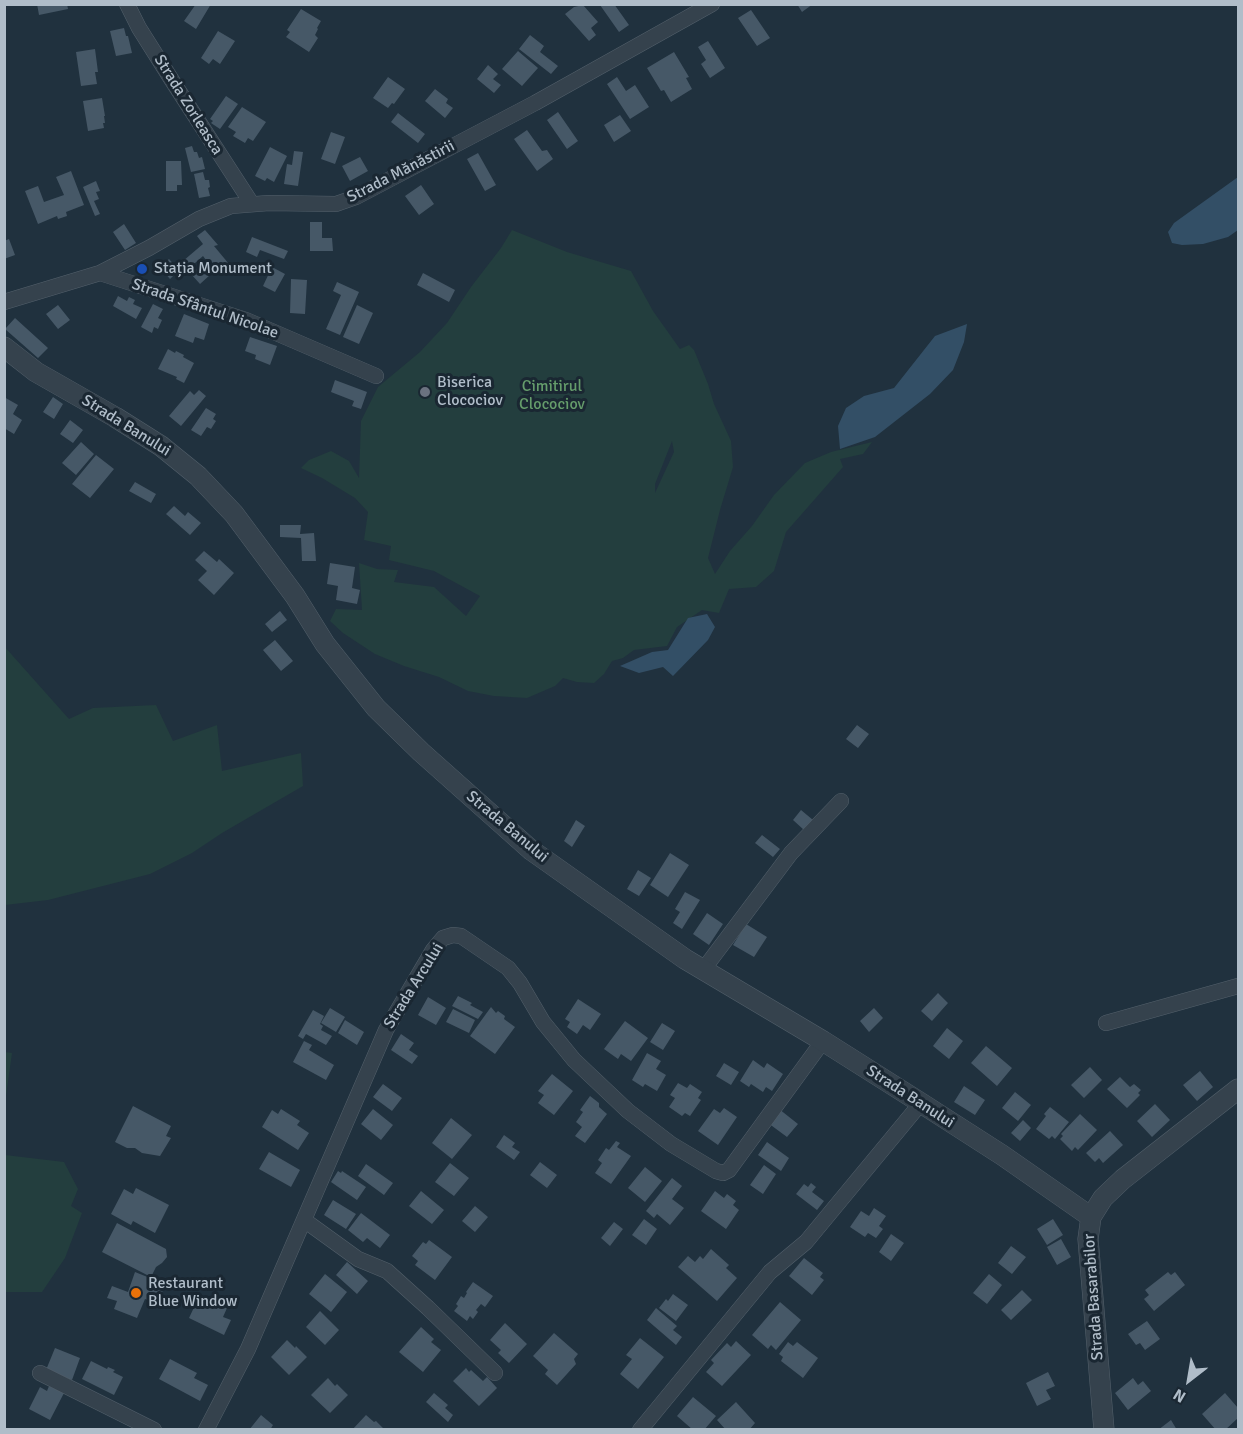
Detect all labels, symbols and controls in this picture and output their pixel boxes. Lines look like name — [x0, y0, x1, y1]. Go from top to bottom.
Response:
street label: Strada Zorleasca — [150, 51, 226, 159]
street label: Strada Mănăstirii — [344, 137, 458, 207]
place label: Stația Monument — [154, 259, 272, 279]
marker: Stația Monument — [135, 262, 149, 276]
street label: Strada Sfântul Nicolae — [129, 275, 281, 343]
place label: Biserica Clocociov — [437, 373, 503, 411]
park label: Cimitirul Clocociov — [519, 377, 585, 415]
marker: Biserica Clocociov — [418, 385, 432, 399]
street label: Strada Banului — [78, 391, 174, 461]
street label: Strada Banului — [462, 787, 552, 867]
street label: Strada Arcului — [380, 940, 448, 1032]
street label: Strada Banului — [862, 1061, 958, 1133]
street label: Strada Basarabilor — [1080, 1233, 1108, 1361]
place label: Restaurant Blue Window — [148, 1274, 237, 1312]
marker: Restaurant Blue Window — [129, 1286, 143, 1300]
north arrow — [1159, 1350, 1219, 1410]
text: N — [1170, 1384, 1190, 1407]

